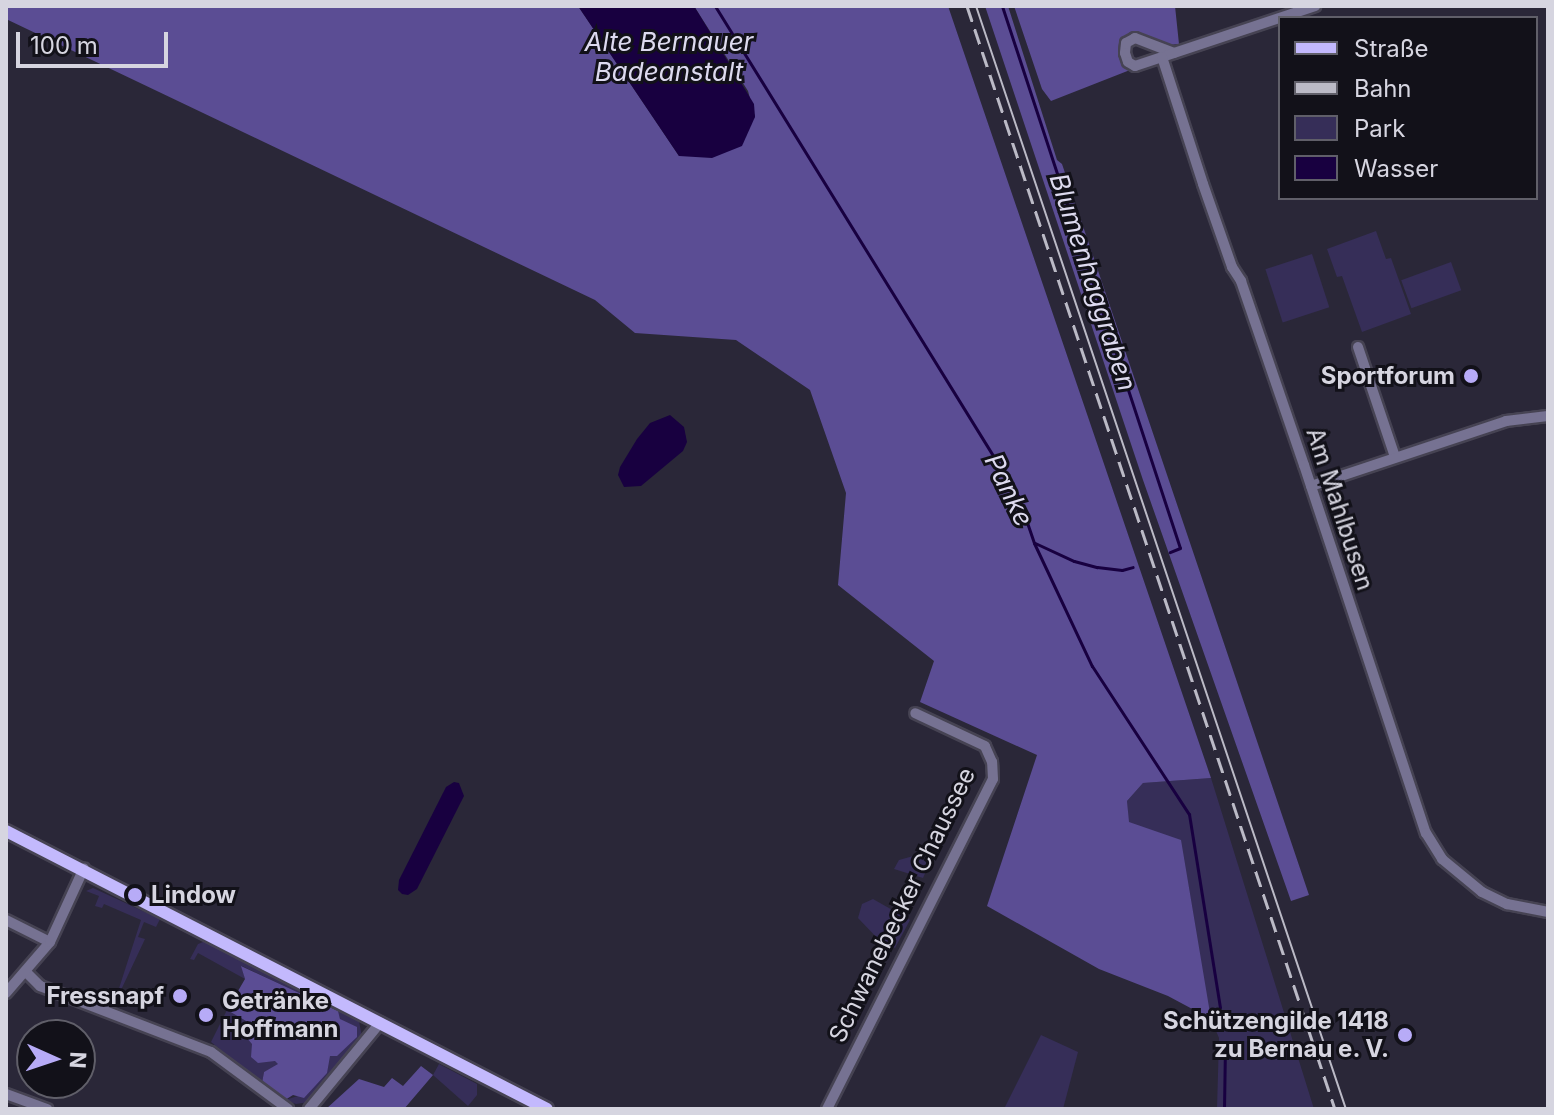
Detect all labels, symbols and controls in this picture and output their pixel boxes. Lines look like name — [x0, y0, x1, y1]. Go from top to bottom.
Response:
scale bar — [20, 16, 172, 66]
legend — [1278, 16, 1538, 200]
water label: Alte Bernauer Badeanstalt — [585, 26, 753, 88]
text: 100 m — [30, 31, 98, 60]
text: Straße — [1354, 34, 1429, 63]
text: Bahn — [1354, 74, 1412, 103]
text: Park — [1354, 114, 1405, 143]
text: Wasser — [1354, 154, 1438, 183]
water label: Blumenhaggraben — [1043, 169, 1143, 395]
place label: Sportforum — [1321, 362, 1455, 390]
marker: Sportforum — [1462, 367, 1480, 385]
street label: Am Mahlbusen — [1300, 424, 1380, 594]
water label: Panke — [978, 449, 1040, 531]
street label: Schwanebecker Chaussee — [823, 763, 981, 1047]
place label: Lindow — [151, 881, 236, 909]
marker: Lindow — [126, 886, 144, 904]
place label: Fressnapf — [46, 982, 164, 1010]
marker: Fressnapf — [171, 987, 189, 1005]
place label: Getränke Hoffmann — [222, 987, 338, 1043]
marker: Getränke Hoffmann — [197, 1006, 215, 1024]
place label: Schützengilde 1418 zu Bernau e. V. — [1163, 1007, 1389, 1063]
north arrow — [16, 1019, 96, 1099]
marker: Schützengilde 1418 zu Bernau e. V. — [1396, 1026, 1414, 1044]
text: N — [65, 1051, 91, 1069]

